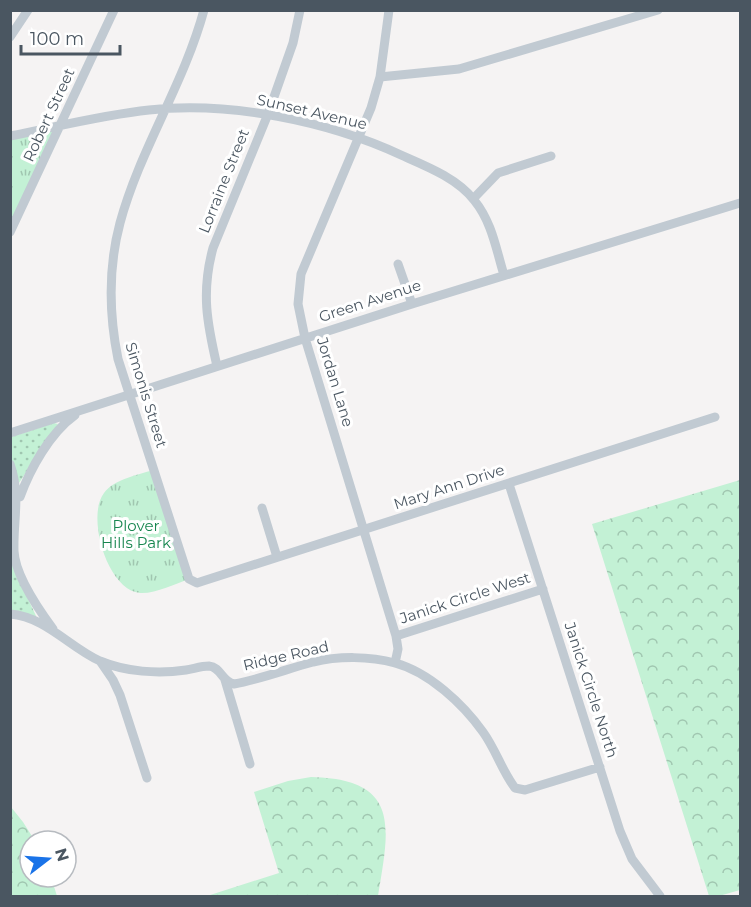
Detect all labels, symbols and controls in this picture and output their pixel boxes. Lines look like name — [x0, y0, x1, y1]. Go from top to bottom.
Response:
scale bar — [21, 18, 120, 56]
text: 100 m — [30, 28, 84, 50]
street label: Robert Street — [19, 65, 79, 165]
street label: Sunset Avenue — [255, 90, 369, 133]
street label: Lorraine Street — [194, 126, 253, 236]
street label: Green Avenue — [316, 275, 423, 326]
street label: Jordan Lane — [313, 334, 358, 429]
street label: Simonis Street — [121, 340, 172, 450]
street label: Mary Ann Drive — [391, 460, 507, 513]
park label: Plover Hills Park — [101, 516, 171, 552]
street label: Janick Circle West — [396, 567, 532, 628]
street label: Janick Circle North — [560, 619, 622, 760]
street label: Ridge Road — [241, 636, 331, 675]
north arrow — [18, 829, 78, 889]
text: N — [51, 846, 73, 864]

